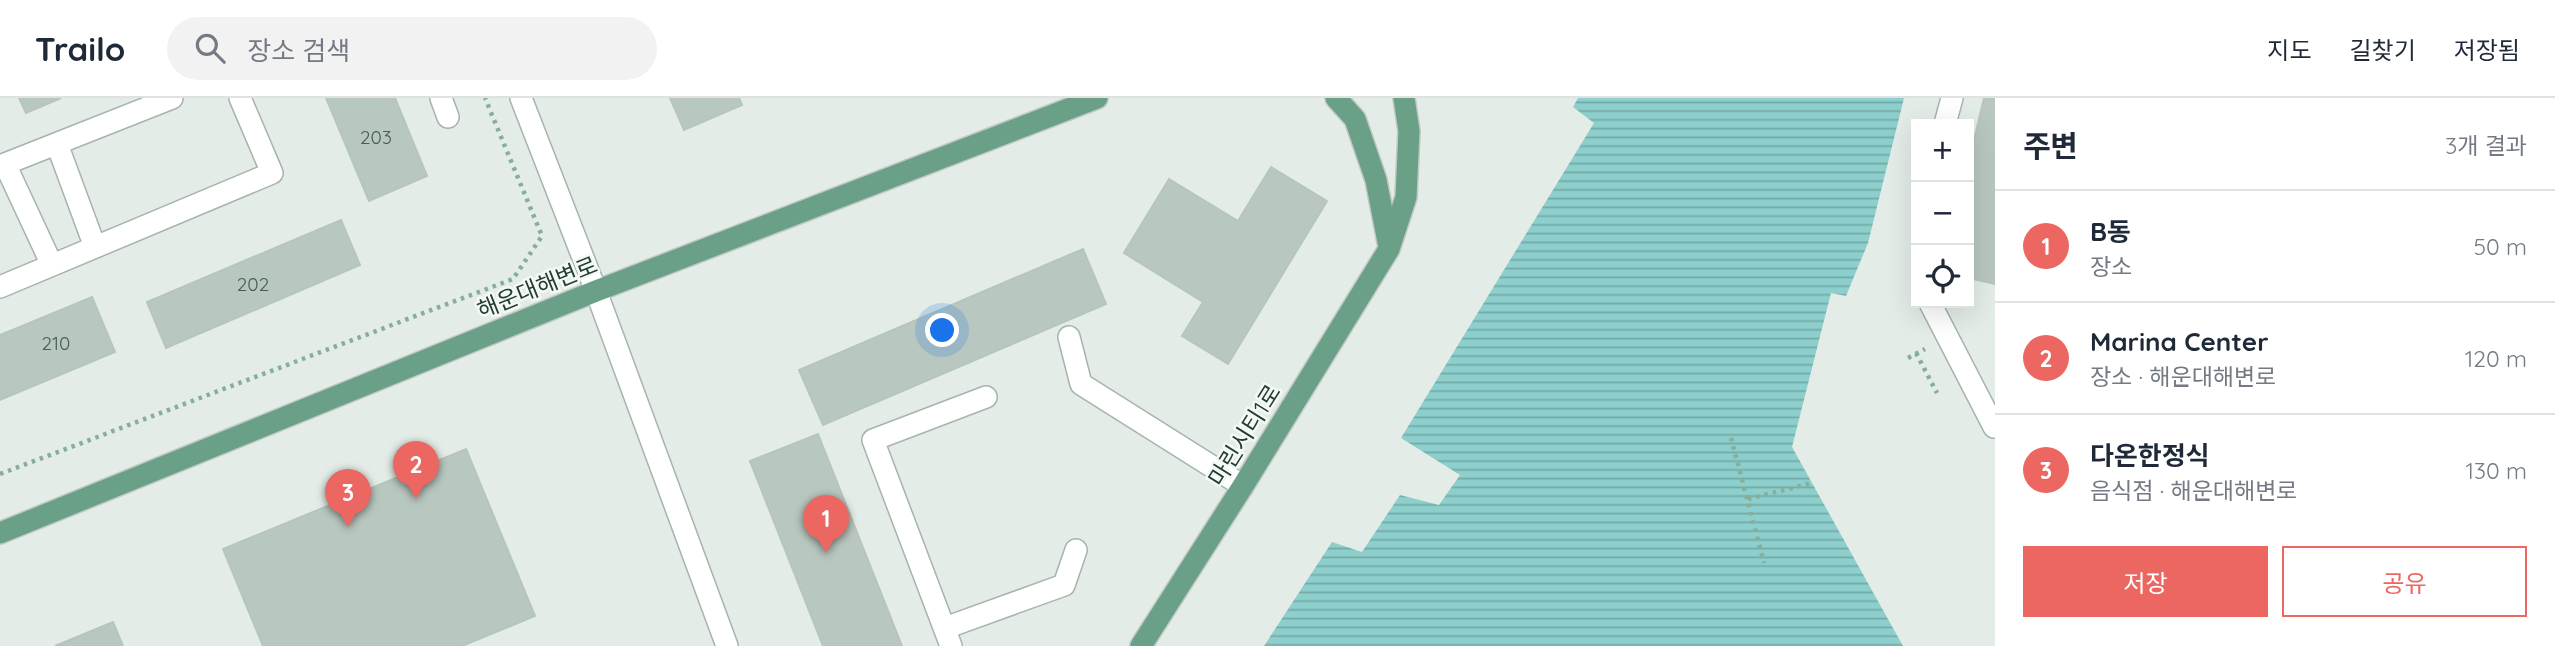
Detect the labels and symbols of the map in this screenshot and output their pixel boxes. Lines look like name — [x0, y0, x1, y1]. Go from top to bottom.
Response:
house number: 203 — [360, 125, 392, 149]
street label: 해운대해변로 — [473, 250, 601, 324]
house number: 202 — [237, 272, 269, 296]
your location — [925, 313, 959, 347]
house number: 210 — [42, 331, 70, 355]
street label: 마린시티1로 — [1201, 379, 1287, 491]
pin: 2 — [393, 441, 439, 499]
pin: 3 — [325, 469, 371, 527]
pin: 1 — [803, 495, 849, 553]

